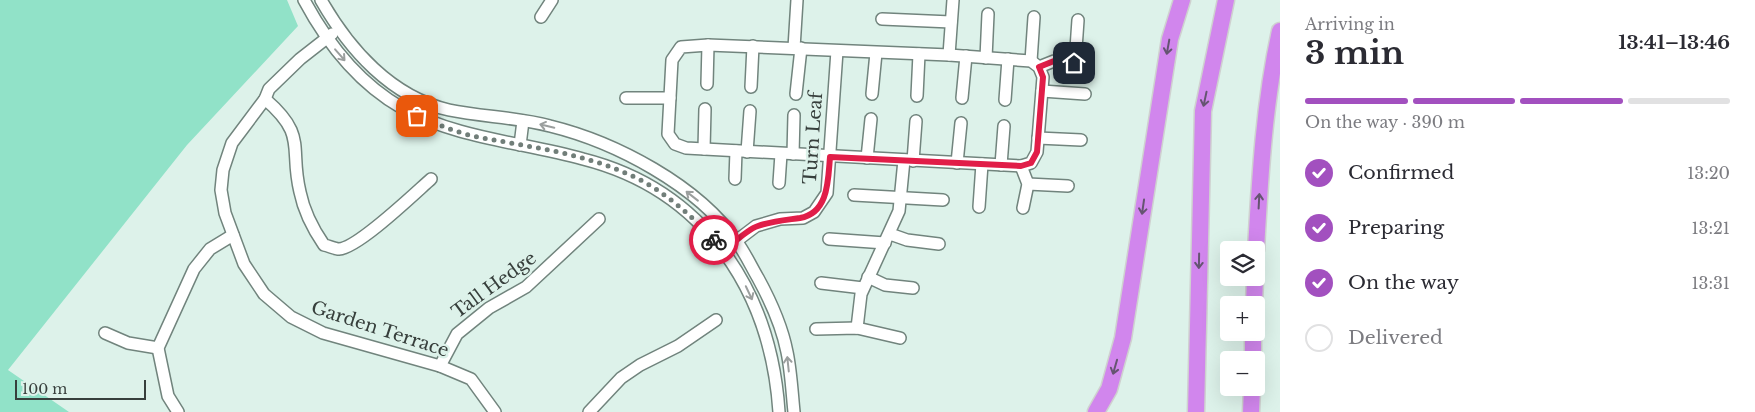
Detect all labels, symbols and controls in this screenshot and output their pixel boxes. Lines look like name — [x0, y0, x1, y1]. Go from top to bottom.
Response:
text: Arriving in — [1305, 14, 1395, 34]
text: 13:41–13:46 — [1618, 31, 1730, 54]
text: 3 min — [1305, 33, 1404, 73]
one-way arrow — [1163, 38, 1173, 54]
pin — [1053, 42, 1095, 84]
one-way arrow — [334, 49, 346, 62]
icon: home — [1060, 49, 1088, 77]
street label: Turn Leaf — [799, 89, 827, 185]
one-way arrow — [1200, 91, 1210, 107]
pin — [396, 95, 438, 137]
icon: bag — [403, 102, 431, 130]
text: On the way · 390 m — [1305, 112, 1465, 132]
one-way arrow — [540, 120, 556, 130]
icon: check — [1305, 159, 1333, 187]
text: Confirmed — [1348, 161, 1454, 184]
text: 13:20 — [1687, 163, 1730, 183]
one-way arrow — [686, 191, 699, 202]
one-way arrow — [1254, 194, 1263, 210]
one-way arrow — [1137, 199, 1147, 215]
icon: check — [1305, 214, 1333, 242]
courier — [689, 215, 739, 265]
text: Preparing — [1348, 216, 1444, 239]
text: 13:21 — [1691, 218, 1730, 238]
icon: bike — [700, 226, 728, 254]
map controls — [1220, 241, 1265, 396]
button: layers — [1220, 241, 1265, 286]
street label: Tall Hedge — [447, 247, 541, 323]
one-way arrow — [1195, 253, 1204, 269]
icon: check — [1305, 269, 1333, 297]
text: On the way — [1348, 271, 1459, 294]
text: 13:31 — [1691, 273, 1730, 293]
one-way arrow — [745, 285, 754, 300]
street label: Garden Terrace — [308, 296, 452, 362]
button: + — [1220, 296, 1265, 341]
text: Delivered — [1348, 326, 1443, 349]
button: − — [1220, 351, 1265, 396]
one-way arrow — [784, 356, 793, 372]
one-way arrow — [1110, 359, 1119, 375]
scale bar — [15, 377, 146, 400]
text: 100 m — [22, 380, 67, 398]

